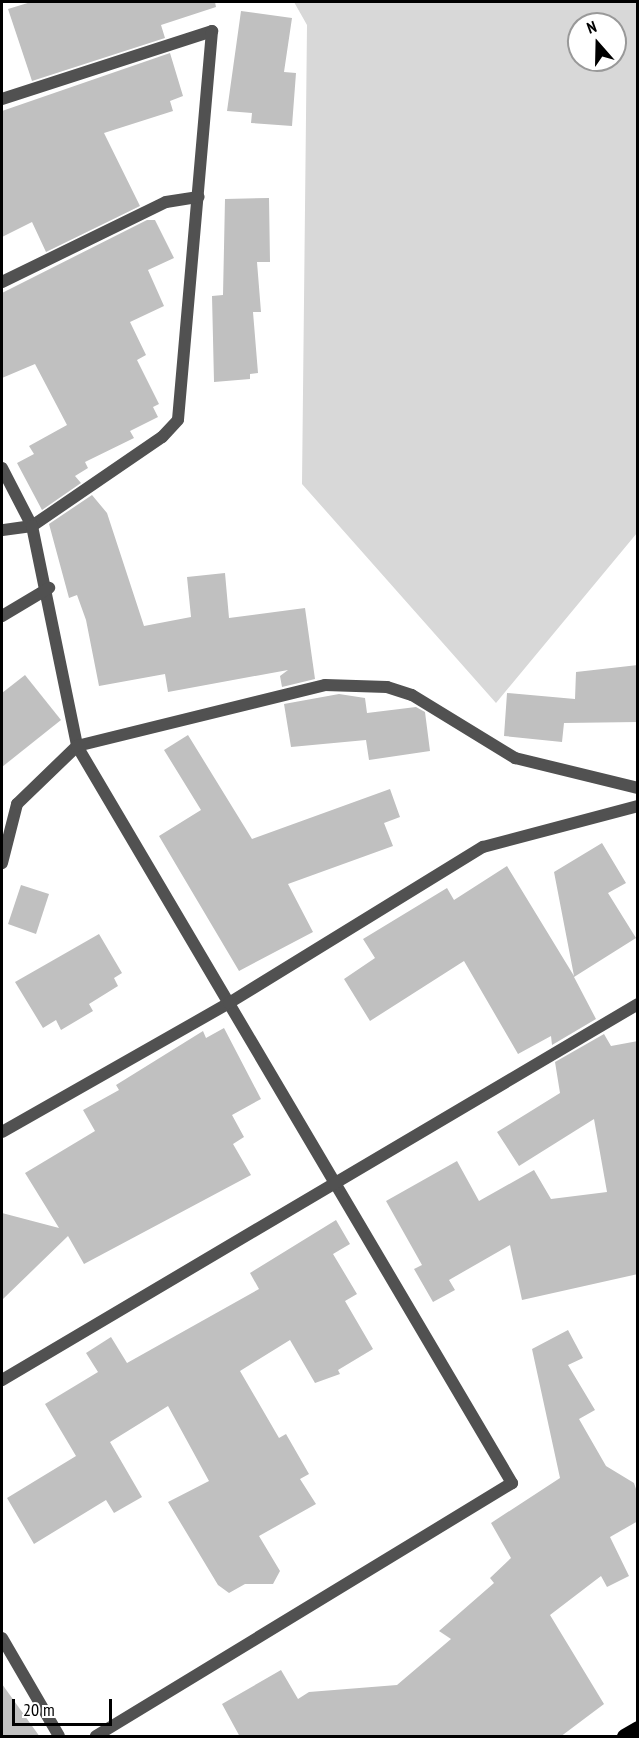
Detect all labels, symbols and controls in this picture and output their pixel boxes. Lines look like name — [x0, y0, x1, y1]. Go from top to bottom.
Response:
north arrow — [567, 12, 627, 72]
text: N — [584, 16, 599, 38]
scale bar — [15, 1687, 116, 1725]
text: 20 m — [23, 1698, 55, 1721]

